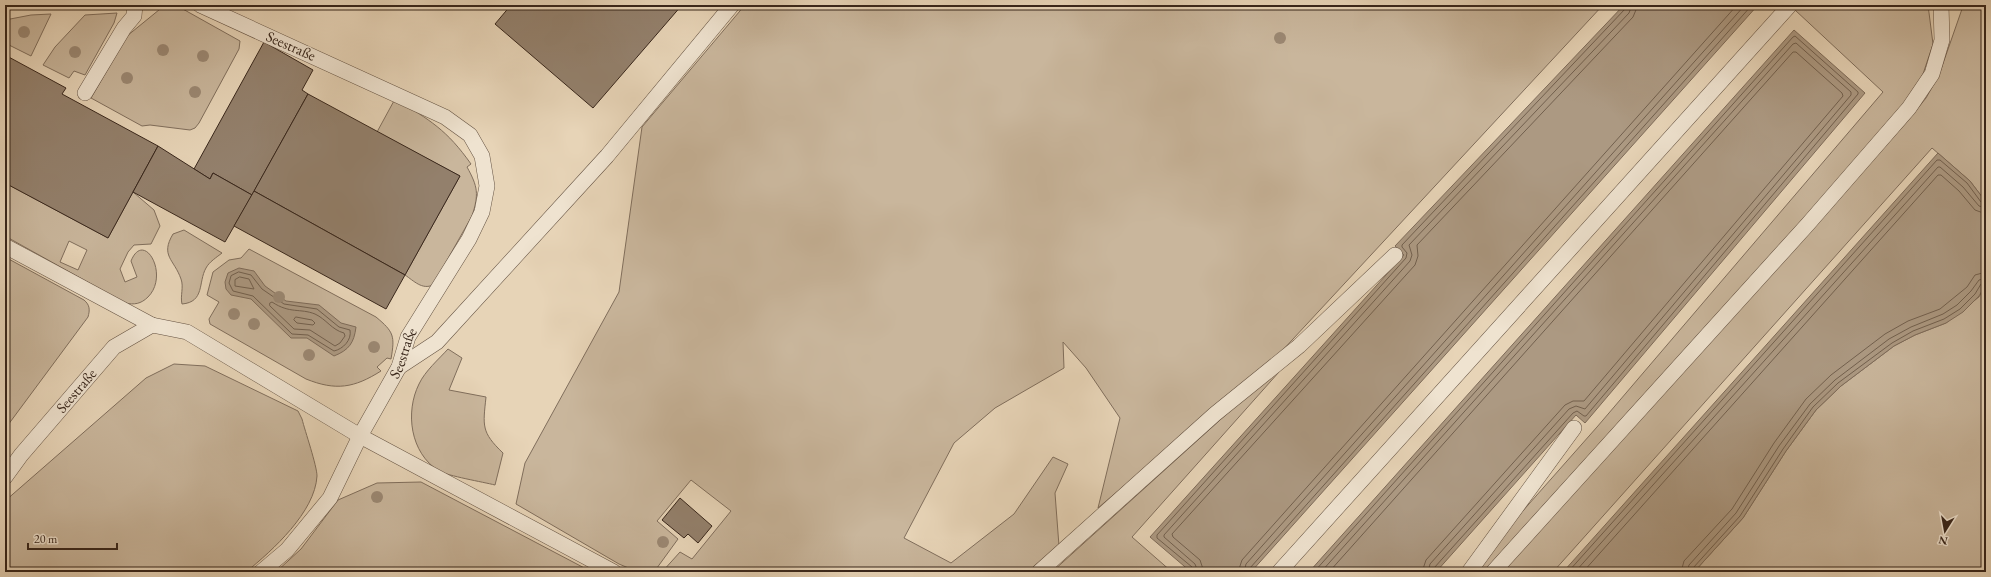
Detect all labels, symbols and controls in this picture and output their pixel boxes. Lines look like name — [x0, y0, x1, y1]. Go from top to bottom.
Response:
street label: Seestraße — [263, 26, 319, 65]
street label: Seestraße — [385, 324, 421, 382]
street label: Seestraße — [52, 364, 100, 417]
north arrow — [1925, 511, 1965, 551]
scale bar — [28, 525, 117, 551]
text: 20 m — [34, 531, 58, 547]
text: N — [1937, 533, 1949, 549]

